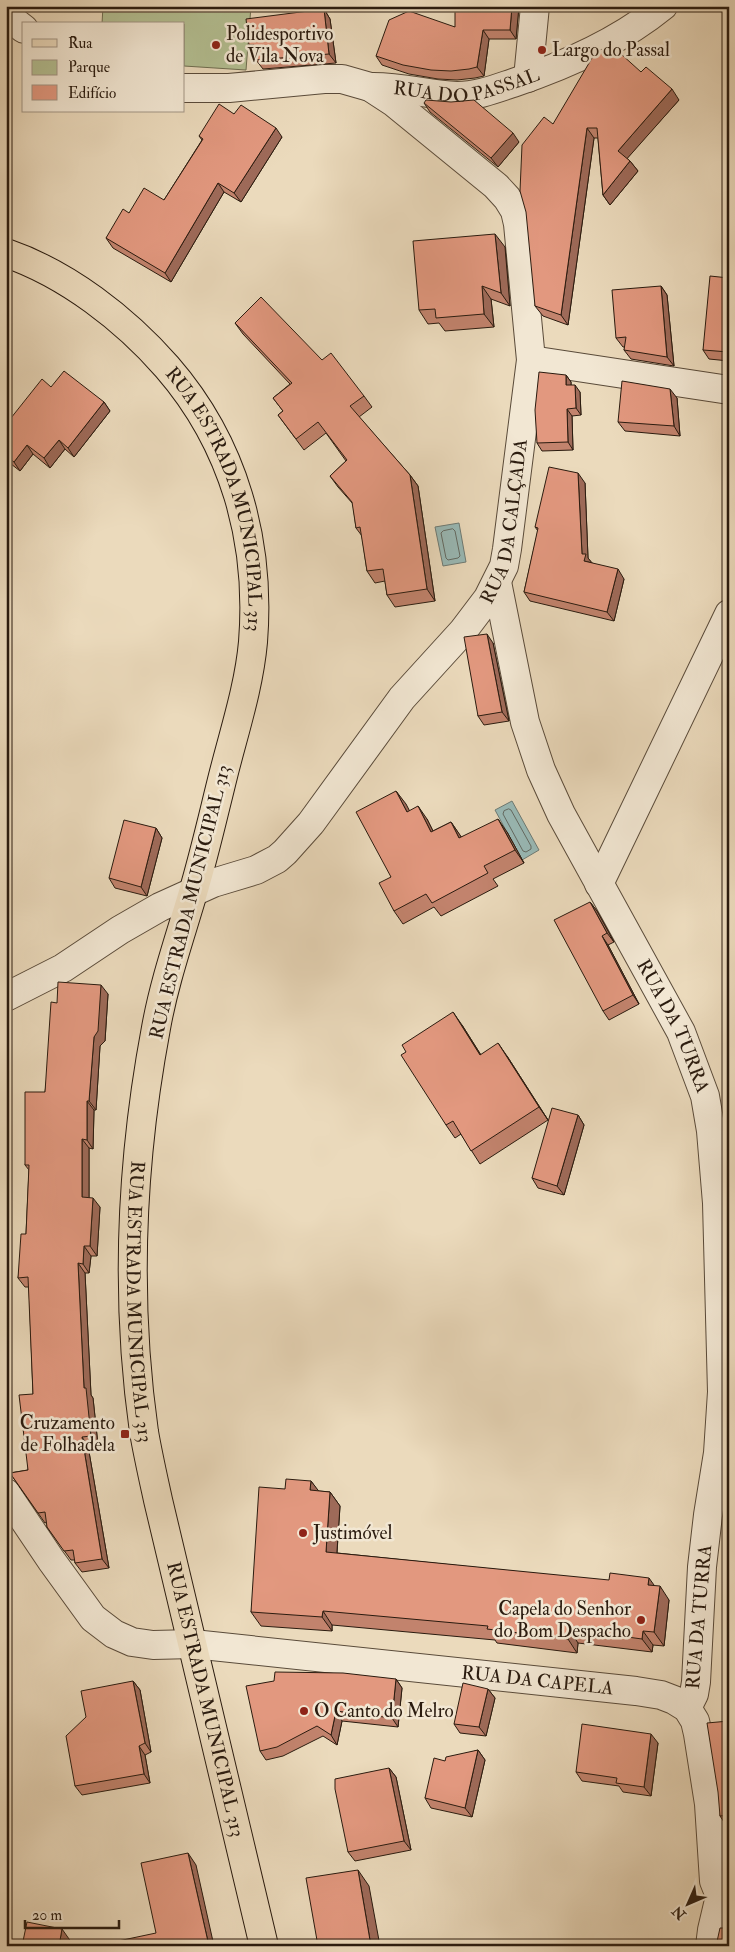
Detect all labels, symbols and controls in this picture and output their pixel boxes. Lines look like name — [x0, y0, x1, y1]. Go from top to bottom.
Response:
legend — [22, 22, 185, 112]
place label: Polidesportivo de Vila Nova — [226, 22, 333, 68]
text: Rua — [68, 34, 93, 53]
place label: Largo do Passal — [552, 38, 670, 62]
marker: Polidesportivo de Vila Nova — [210, 39, 222, 51]
marker: Largo do Passal — [536, 44, 548, 56]
text: Parque — [68, 58, 110, 77]
street label: RUA DO PASSAL — [392, 63, 543, 108]
text: Edifício — [68, 84, 116, 103]
street label: RUA ESTRADA MUNICIPAL 313 — [160, 362, 266, 632]
street label: RUA DA CALÇADA — [475, 438, 533, 608]
street label: RUA ESTRADA MUNICIPAL 313 — [144, 762, 236, 1042]
street label: RUA DA TURRA — [631, 955, 715, 1096]
street label: RUA ESTRADA MUNICIPAL 313 — [121, 1160, 158, 1444]
place label: Cruzamento de Folhadela — [20, 1411, 115, 1457]
marker: Cruzamento de Folhadela — [119, 1428, 131, 1440]
place label: Justimóvel — [312, 1521, 392, 1545]
marker: Justimóvel — [297, 1527, 309, 1539]
street label: RUA DA TURRA — [681, 1544, 717, 1690]
street label: RUA ESTRADA MUNICIPAL 313 — [161, 1559, 250, 1839]
place label: Capela do Senhor do Bom Despacho — [494, 1597, 631, 1644]
marker: Capela do Senhor do Bom Despacho — [635, 1614, 647, 1626]
street label: RUA DA CAPELA — [460, 1661, 615, 1701]
place label: O Canto do Melro — [314, 1699, 454, 1723]
marker: O Canto do Melro — [298, 1705, 310, 1717]
north arrow — [662, 1880, 712, 1930]
scale bar — [25, 1897, 119, 1929]
text: N — [668, 1902, 690, 1924]
text: 20 m — [32, 1906, 62, 1925]

